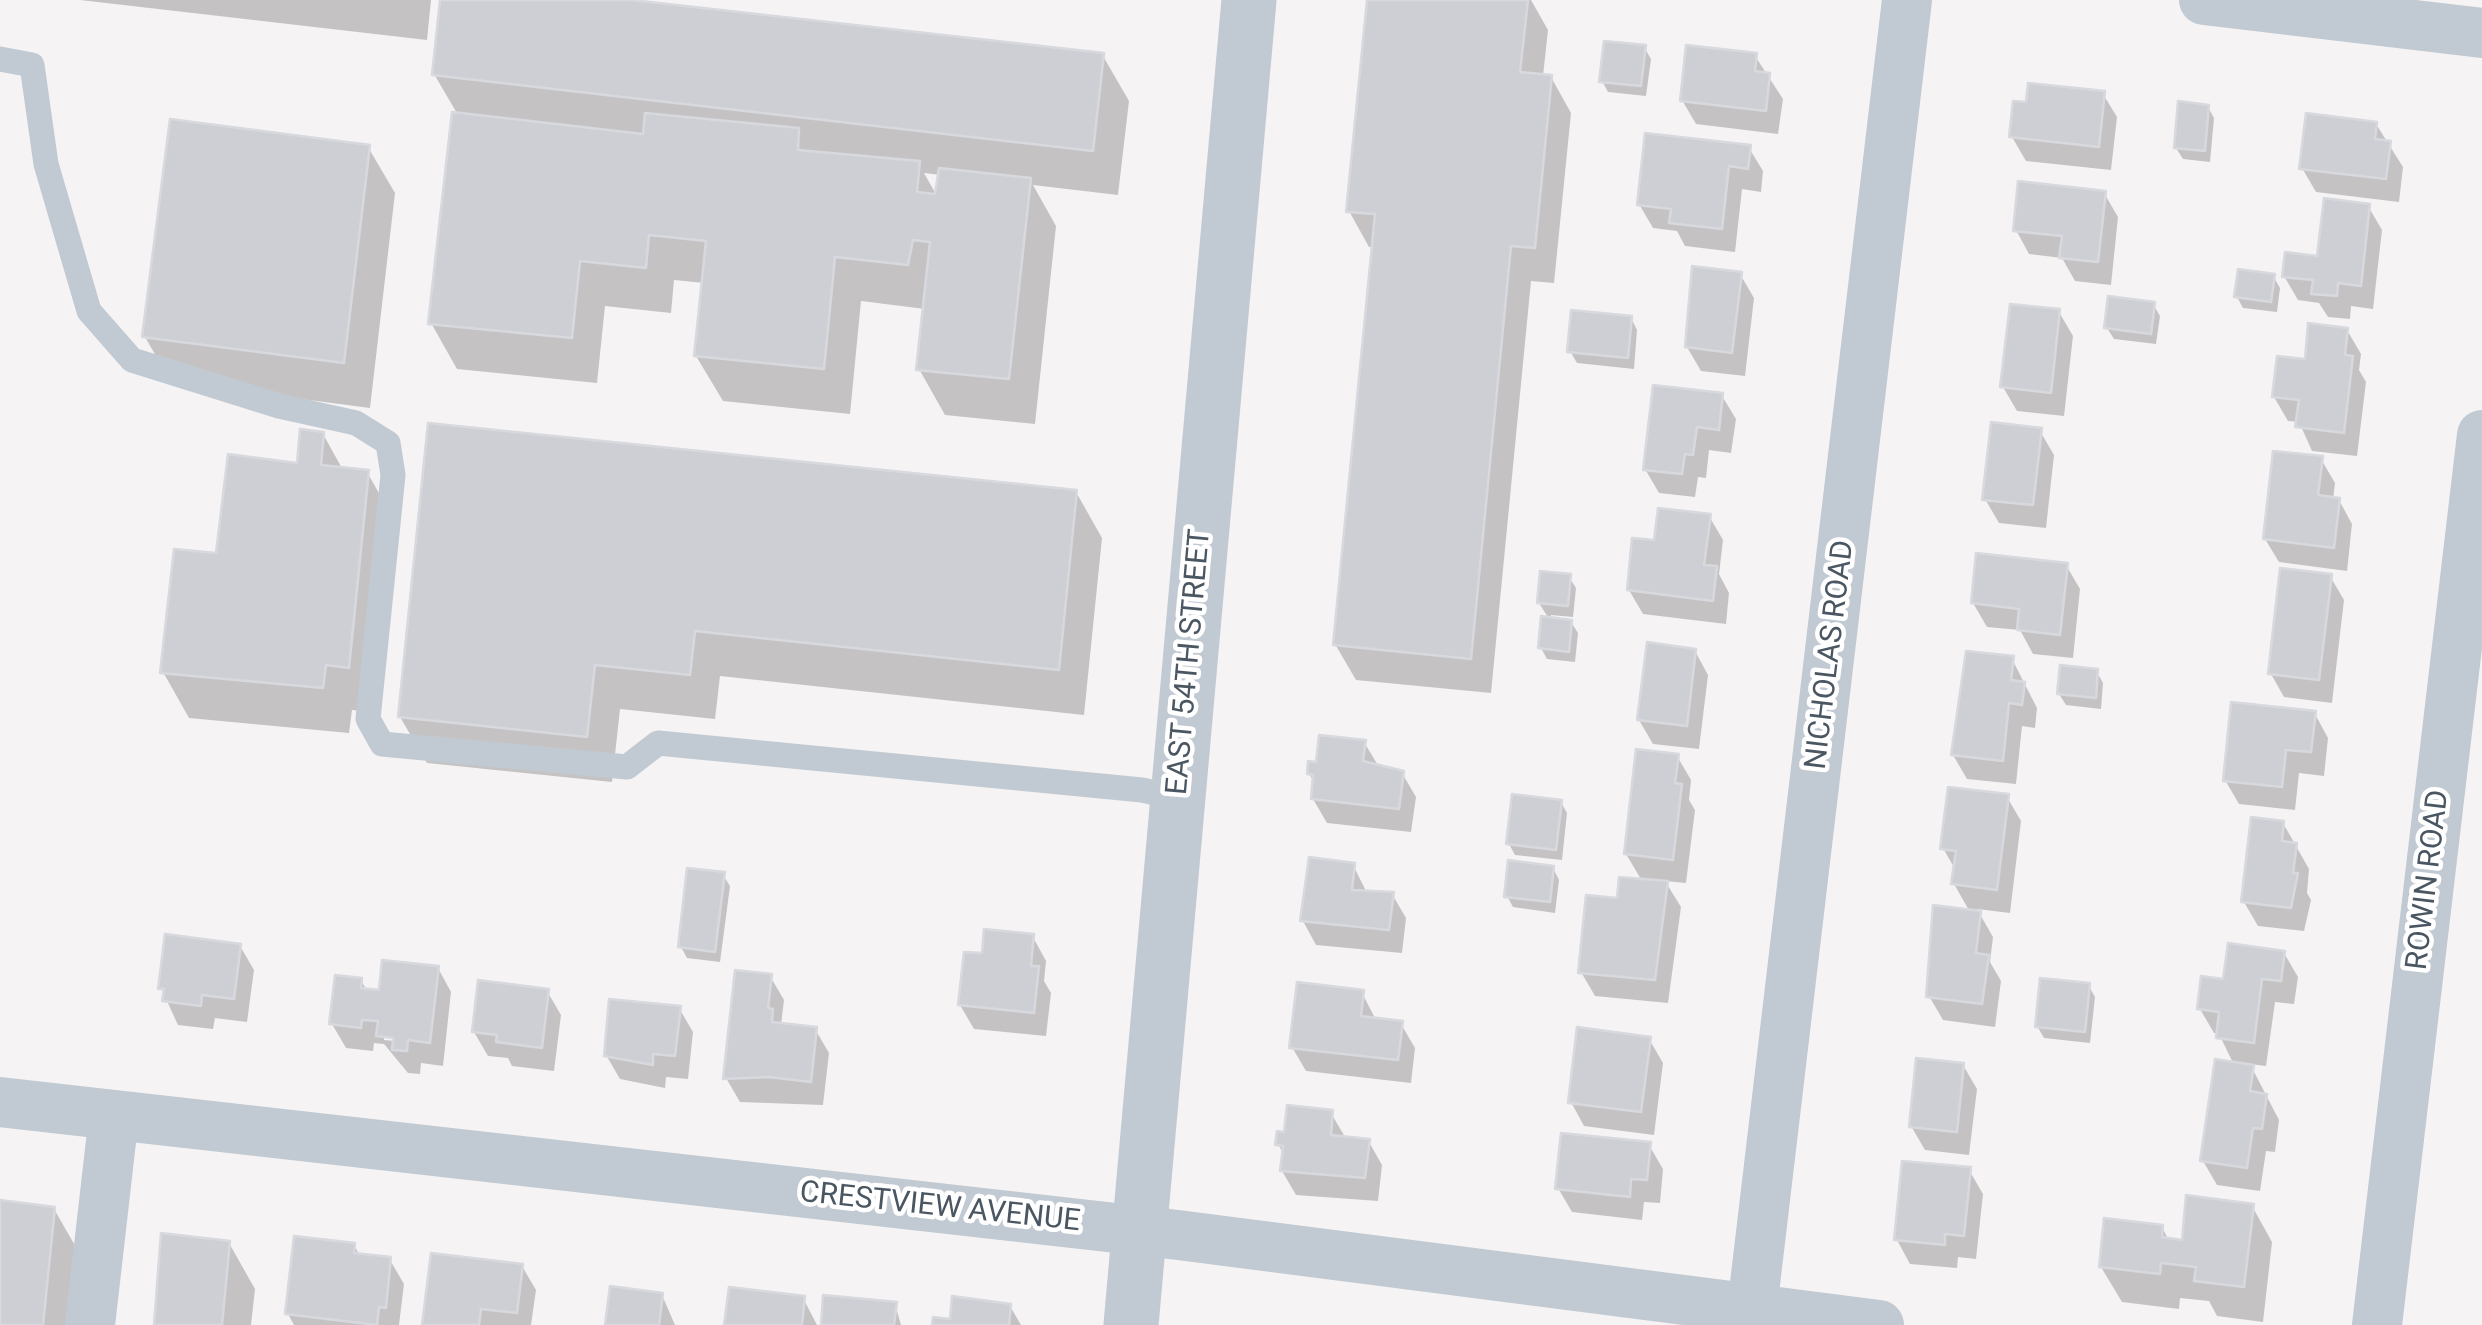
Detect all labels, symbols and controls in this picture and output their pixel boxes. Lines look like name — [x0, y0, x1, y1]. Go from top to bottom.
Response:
street label: EAST 54TH STREET — [1160, 528, 1220, 796]
street label: NICHOLAS ROAD — [1799, 538, 1863, 772]
street label: ROWIN ROAD — [2400, 788, 2458, 972]
street label: CRESTVIEW AVENUE — [798, 1175, 1082, 1241]

